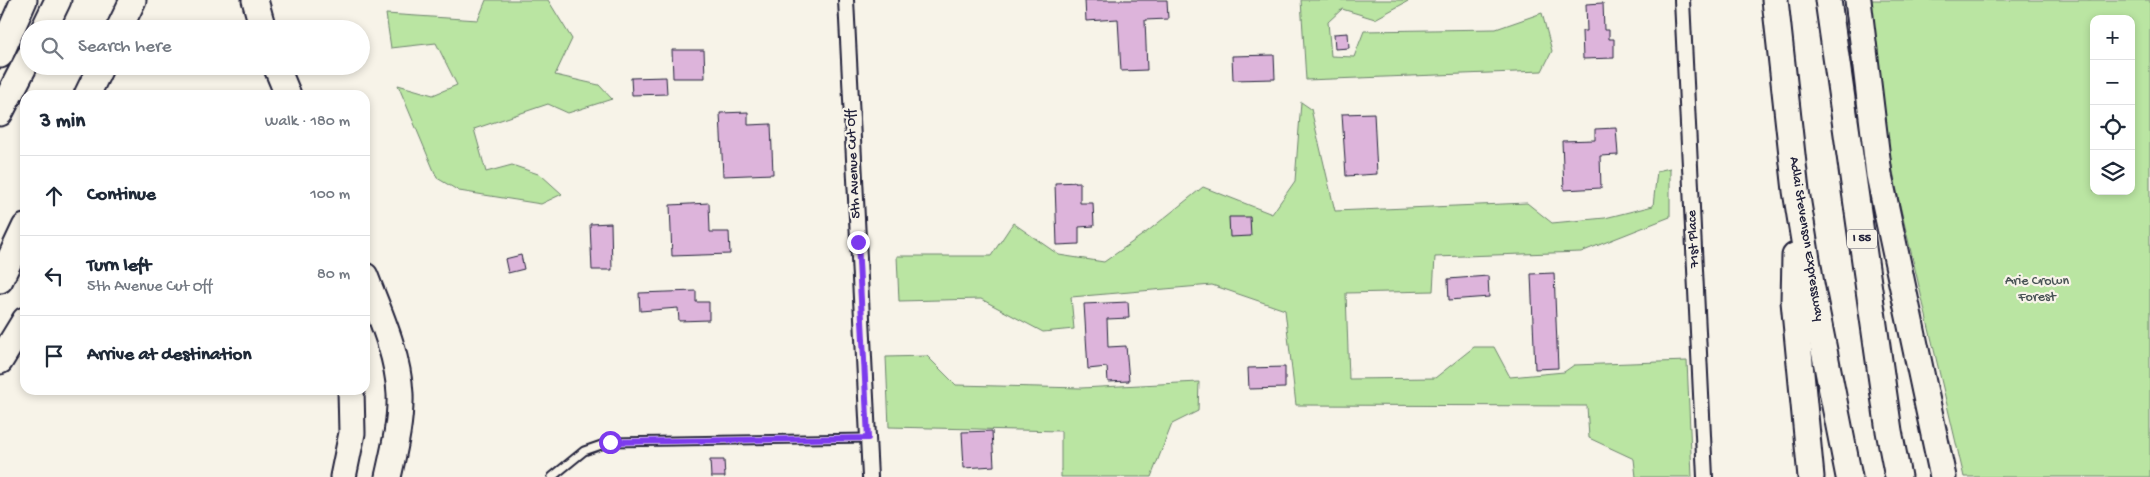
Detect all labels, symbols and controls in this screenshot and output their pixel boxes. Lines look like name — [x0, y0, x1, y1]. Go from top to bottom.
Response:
map controls — [2090, 15, 2135, 195]
button: + — [2090, 15, 2135, 60]
search box — [20, 20, 370, 75]
icon: search — [38, 34, 66, 62]
text: Search here — [78, 36, 172, 59]
button: − — [2090, 60, 2135, 105]
button: locate — [2090, 105, 2135, 150]
street label: 5th Avenue Cut Off — [843, 107, 865, 219]
text: 3 min — [40, 110, 85, 135]
text: Walk · 180 m — [265, 113, 350, 132]
button: layers — [2090, 150, 2135, 195]
street label: Adlai Stevenson Expressway — [1785, 155, 1827, 323]
icon: ahead — [40, 182, 68, 210]
text: Continue — [87, 184, 156, 207]
text: 100 m — [310, 186, 350, 205]
street label: 71st Place — [1684, 209, 1704, 269]
road number: I 55 — [1847, 230, 1877, 248]
route end — [847, 231, 870, 254]
text: Turn left — [87, 255, 151, 278]
icon: left — [40, 262, 68, 290]
text: 80 m — [317, 266, 350, 285]
park label: Arie Crown Forest — [2005, 273, 2069, 306]
text: 5th Avenue Cut Off — [87, 278, 212, 297]
icon: arrive — [40, 342, 68, 370]
text: Arrive at destination — [87, 344, 251, 367]
route start — [599, 431, 622, 454]

